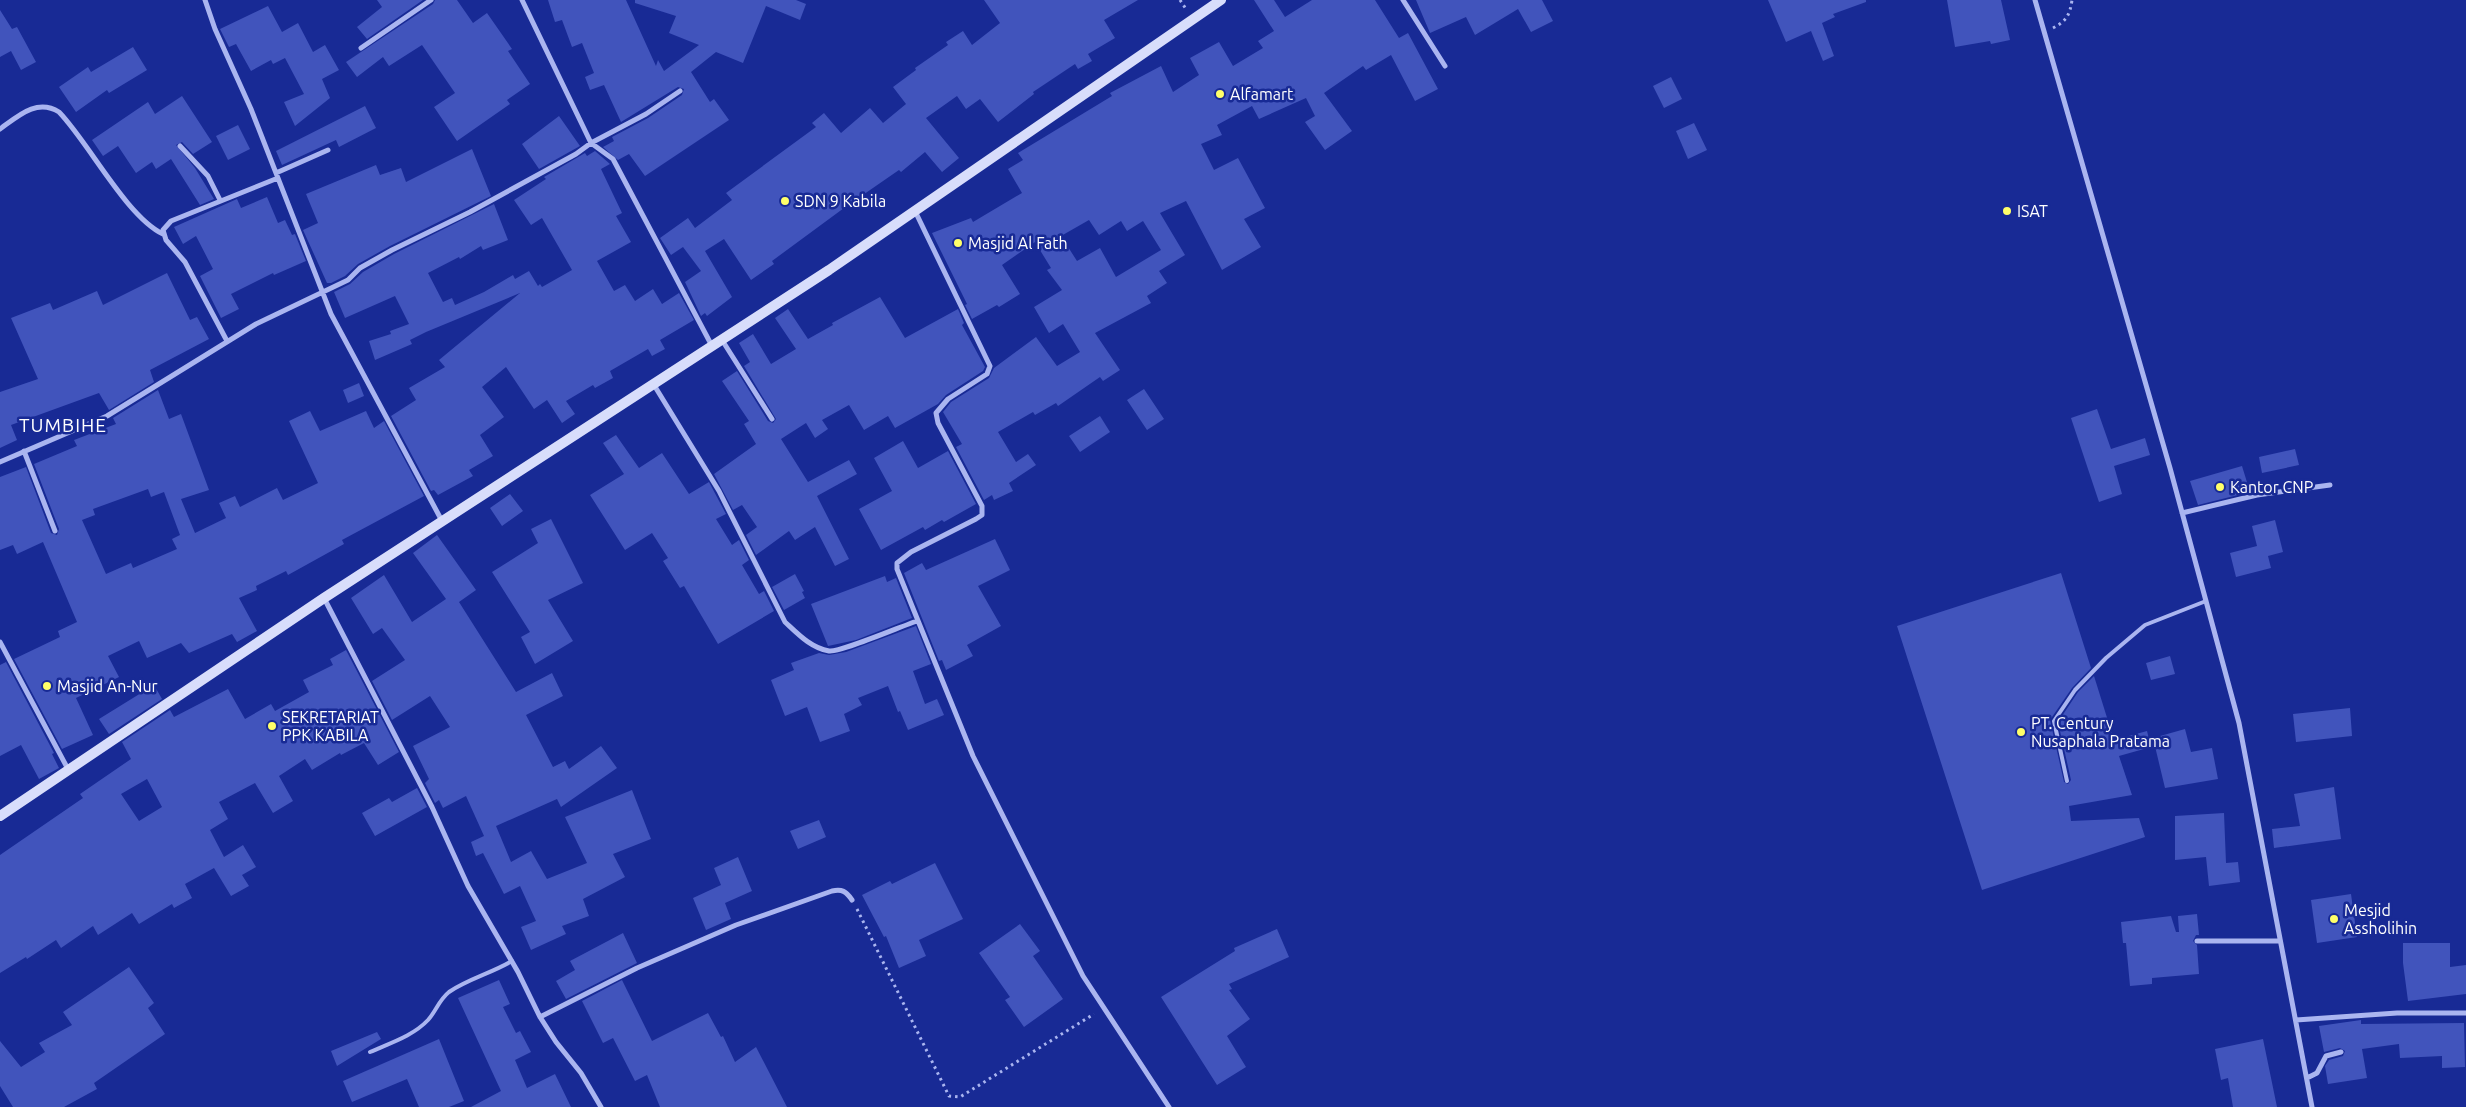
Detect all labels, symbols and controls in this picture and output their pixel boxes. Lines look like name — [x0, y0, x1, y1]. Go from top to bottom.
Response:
place label: Alfamart — [1230, 85, 1294, 103]
marker: Alfamart — [1214, 88, 1226, 100]
place label: SDN 9 Kabila — [795, 192, 886, 210]
marker: SDN 9 Kabila — [779, 195, 791, 207]
place label: ISAT — [2017, 202, 2048, 220]
marker: ISAT — [2001, 205, 2013, 217]
place label: Masjid Al Fath — [968, 234, 1068, 252]
marker: Masjid Al Fath — [952, 237, 964, 249]
district label: TUMBIHE — [19, 414, 107, 436]
place label: Kantor CNP — [2230, 478, 2313, 496]
marker: Kantor CNP — [2214, 481, 2226, 493]
place label: Masjid An-Nur — [57, 677, 158, 695]
marker: Masjid An-Nur — [41, 680, 53, 692]
place label: SEKRETARIAT PPK KABILA — [282, 708, 379, 744]
place label: PT. Century Nusaphala Pratama — [2031, 714, 2170, 750]
marker: SEKRETARIAT PPK KABILA — [266, 720, 278, 732]
marker: PT. Century Nusaphala Pratama — [2015, 726, 2027, 738]
place label: Mesjid Assholihin — [2344, 901, 2417, 937]
marker: Mesjid Assholihin — [2328, 913, 2340, 925]

